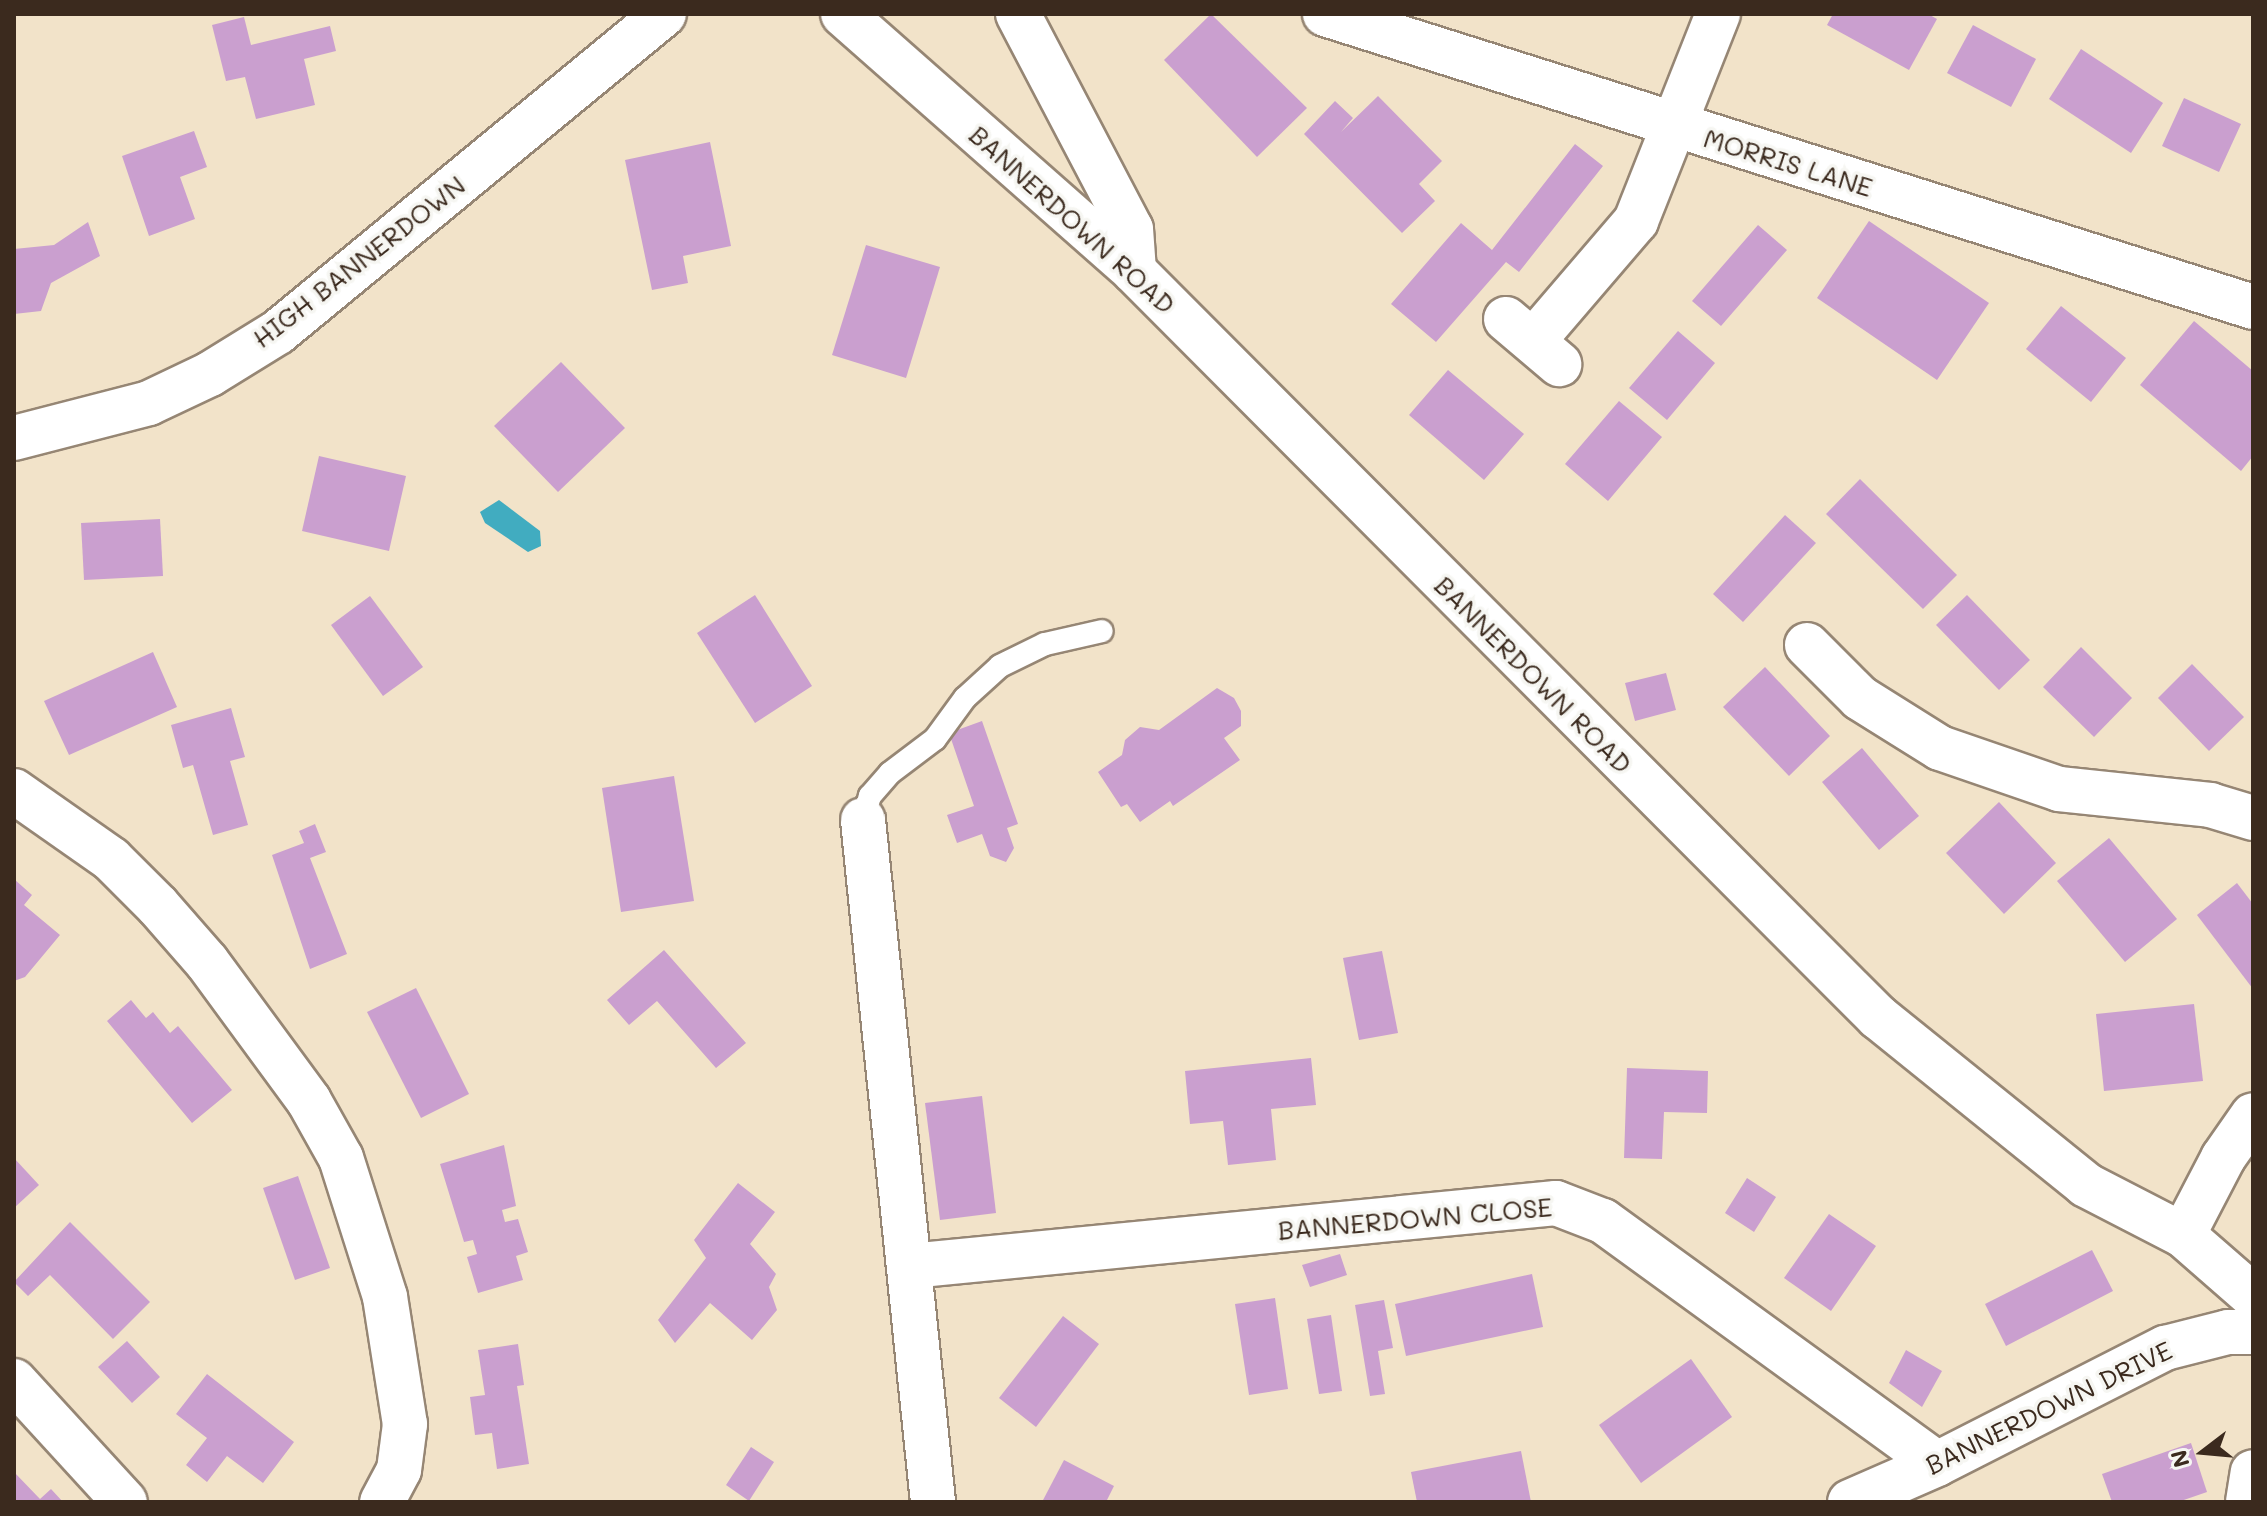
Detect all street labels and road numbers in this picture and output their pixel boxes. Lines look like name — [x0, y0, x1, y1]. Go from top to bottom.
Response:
street label: BANNERDOWN ROAD — [963, 119, 1181, 321]
street label: MORRIS LANE — [1700, 123, 1876, 203]
street label: HIGH BANNERDOWN — [247, 169, 471, 355]
street label: BANNERDOWN ROAD — [1428, 570, 1638, 780]
street label: BANNERDOWN CLOSE — [1277, 1191, 1553, 1247]
street label: BANNERDOWN DRIVE — [1921, 1335, 2177, 1481]

